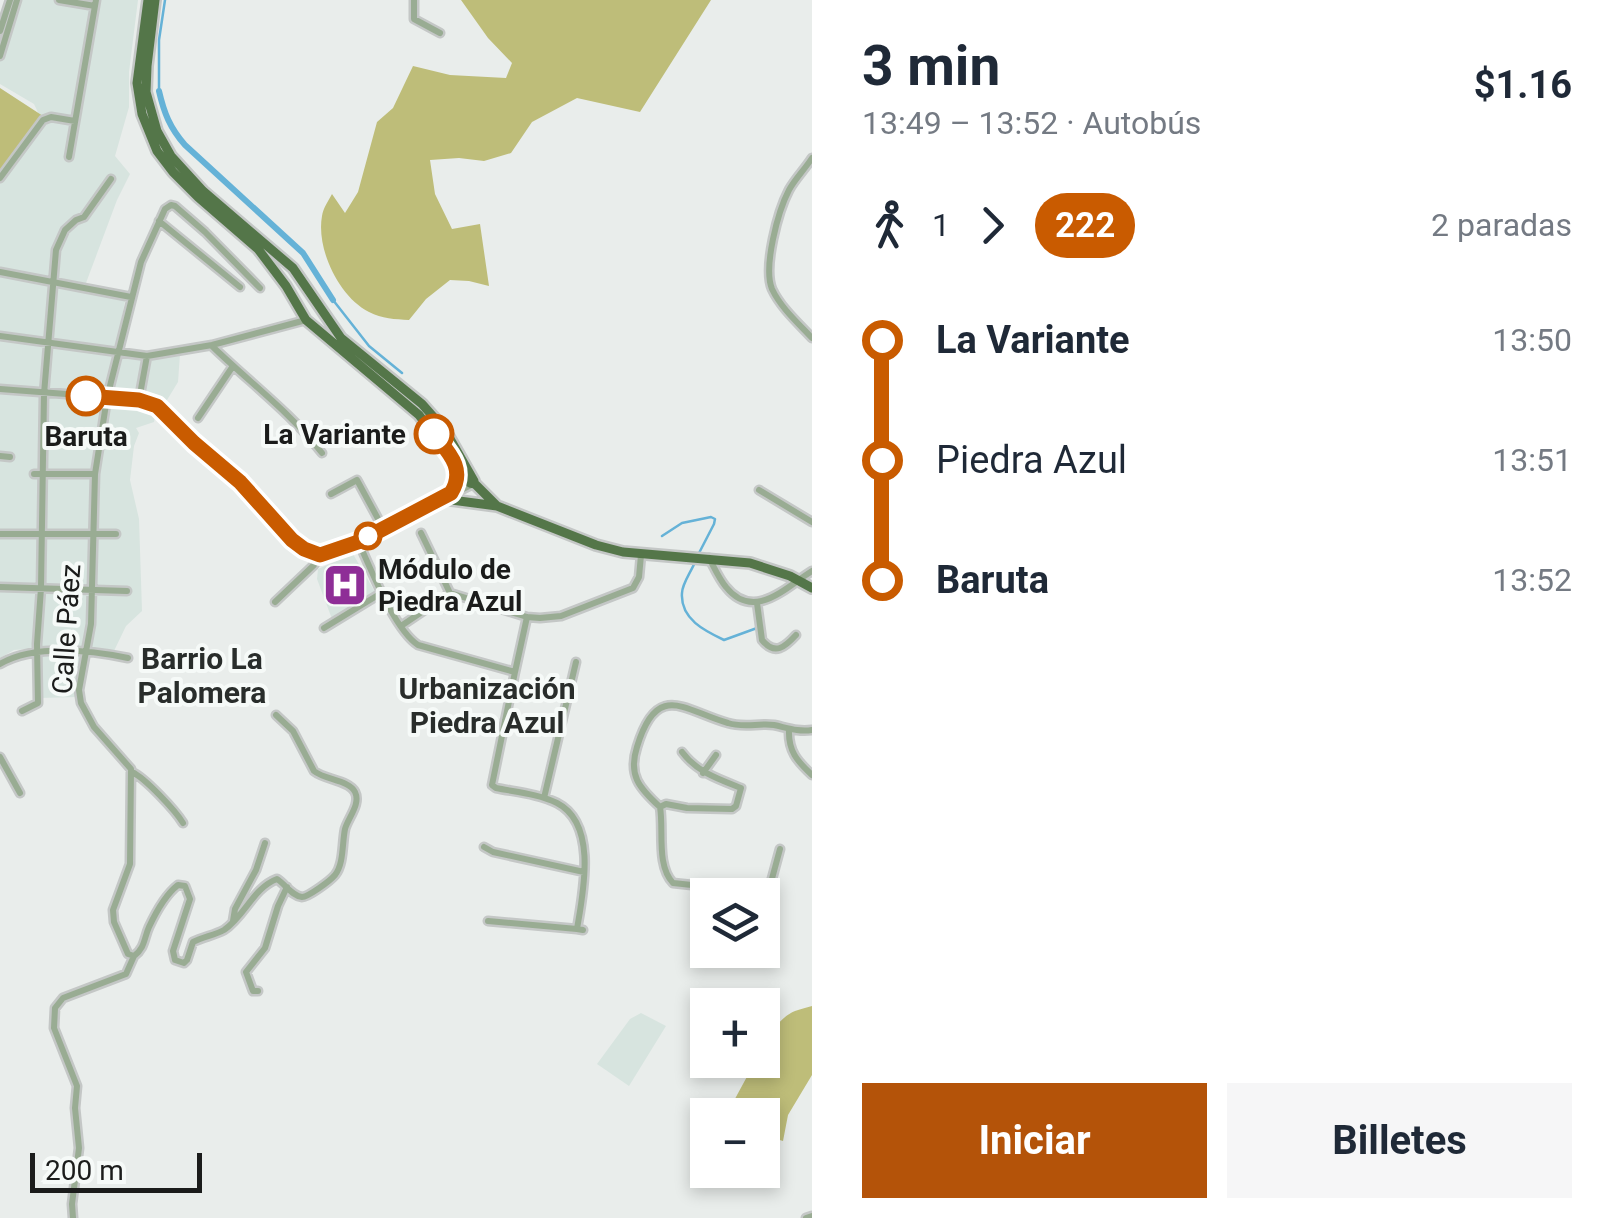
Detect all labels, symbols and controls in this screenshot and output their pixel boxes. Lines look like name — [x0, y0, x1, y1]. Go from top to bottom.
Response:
text: 3 min — [862, 34, 1000, 98]
text: $1.16 — [1474, 63, 1572, 107]
text: 13:49 – 13:52 · Autobús — [862, 104, 1201, 142]
icon: walk — [862, 198, 917, 253]
icon: forward — [965, 198, 1020, 253]
text: 222 — [1055, 205, 1115, 246]
text: 1 — [932, 206, 950, 244]
text: 2 paradas — [1431, 206, 1572, 244]
text: La Variante — [936, 318, 1130, 362]
text: 13:50 — [1492, 321, 1572, 359]
marker: Baruta — [67, 377, 105, 415]
marker: La Variante — [415, 415, 453, 453]
place label: La Variante — [263, 418, 406, 451]
place label: Baruta — [44, 420, 128, 453]
text: Piedra Azul — [936, 438, 1127, 482]
text: 13:51 — [1492, 441, 1572, 479]
unlabelled marker — [355, 523, 381, 549]
place label: Módulo de Piedra Azul — [378, 553, 522, 618]
text: Baruta — [936, 558, 1049, 602]
text: 13:52 — [1492, 561, 1572, 599]
hospital icon: Módulo de Piedra Azul — [322, 562, 368, 608]
street label: Calle Páez — [45, 563, 88, 695]
district label: Barrio La Palomera — [138, 641, 266, 710]
district label: Urbanización Piedra Azul — [398, 671, 576, 740]
map controls — [690, 878, 780, 1188]
button: layers — [690, 878, 780, 968]
button: + — [690, 988, 780, 1078]
button: Iniciar — [862, 1083, 1207, 1198]
button: Billetes — [1227, 1083, 1572, 1198]
button: − — [690, 1098, 780, 1188]
scale bar — [30, 1148, 202, 1192]
text: 200 m — [45, 1154, 124, 1187]

